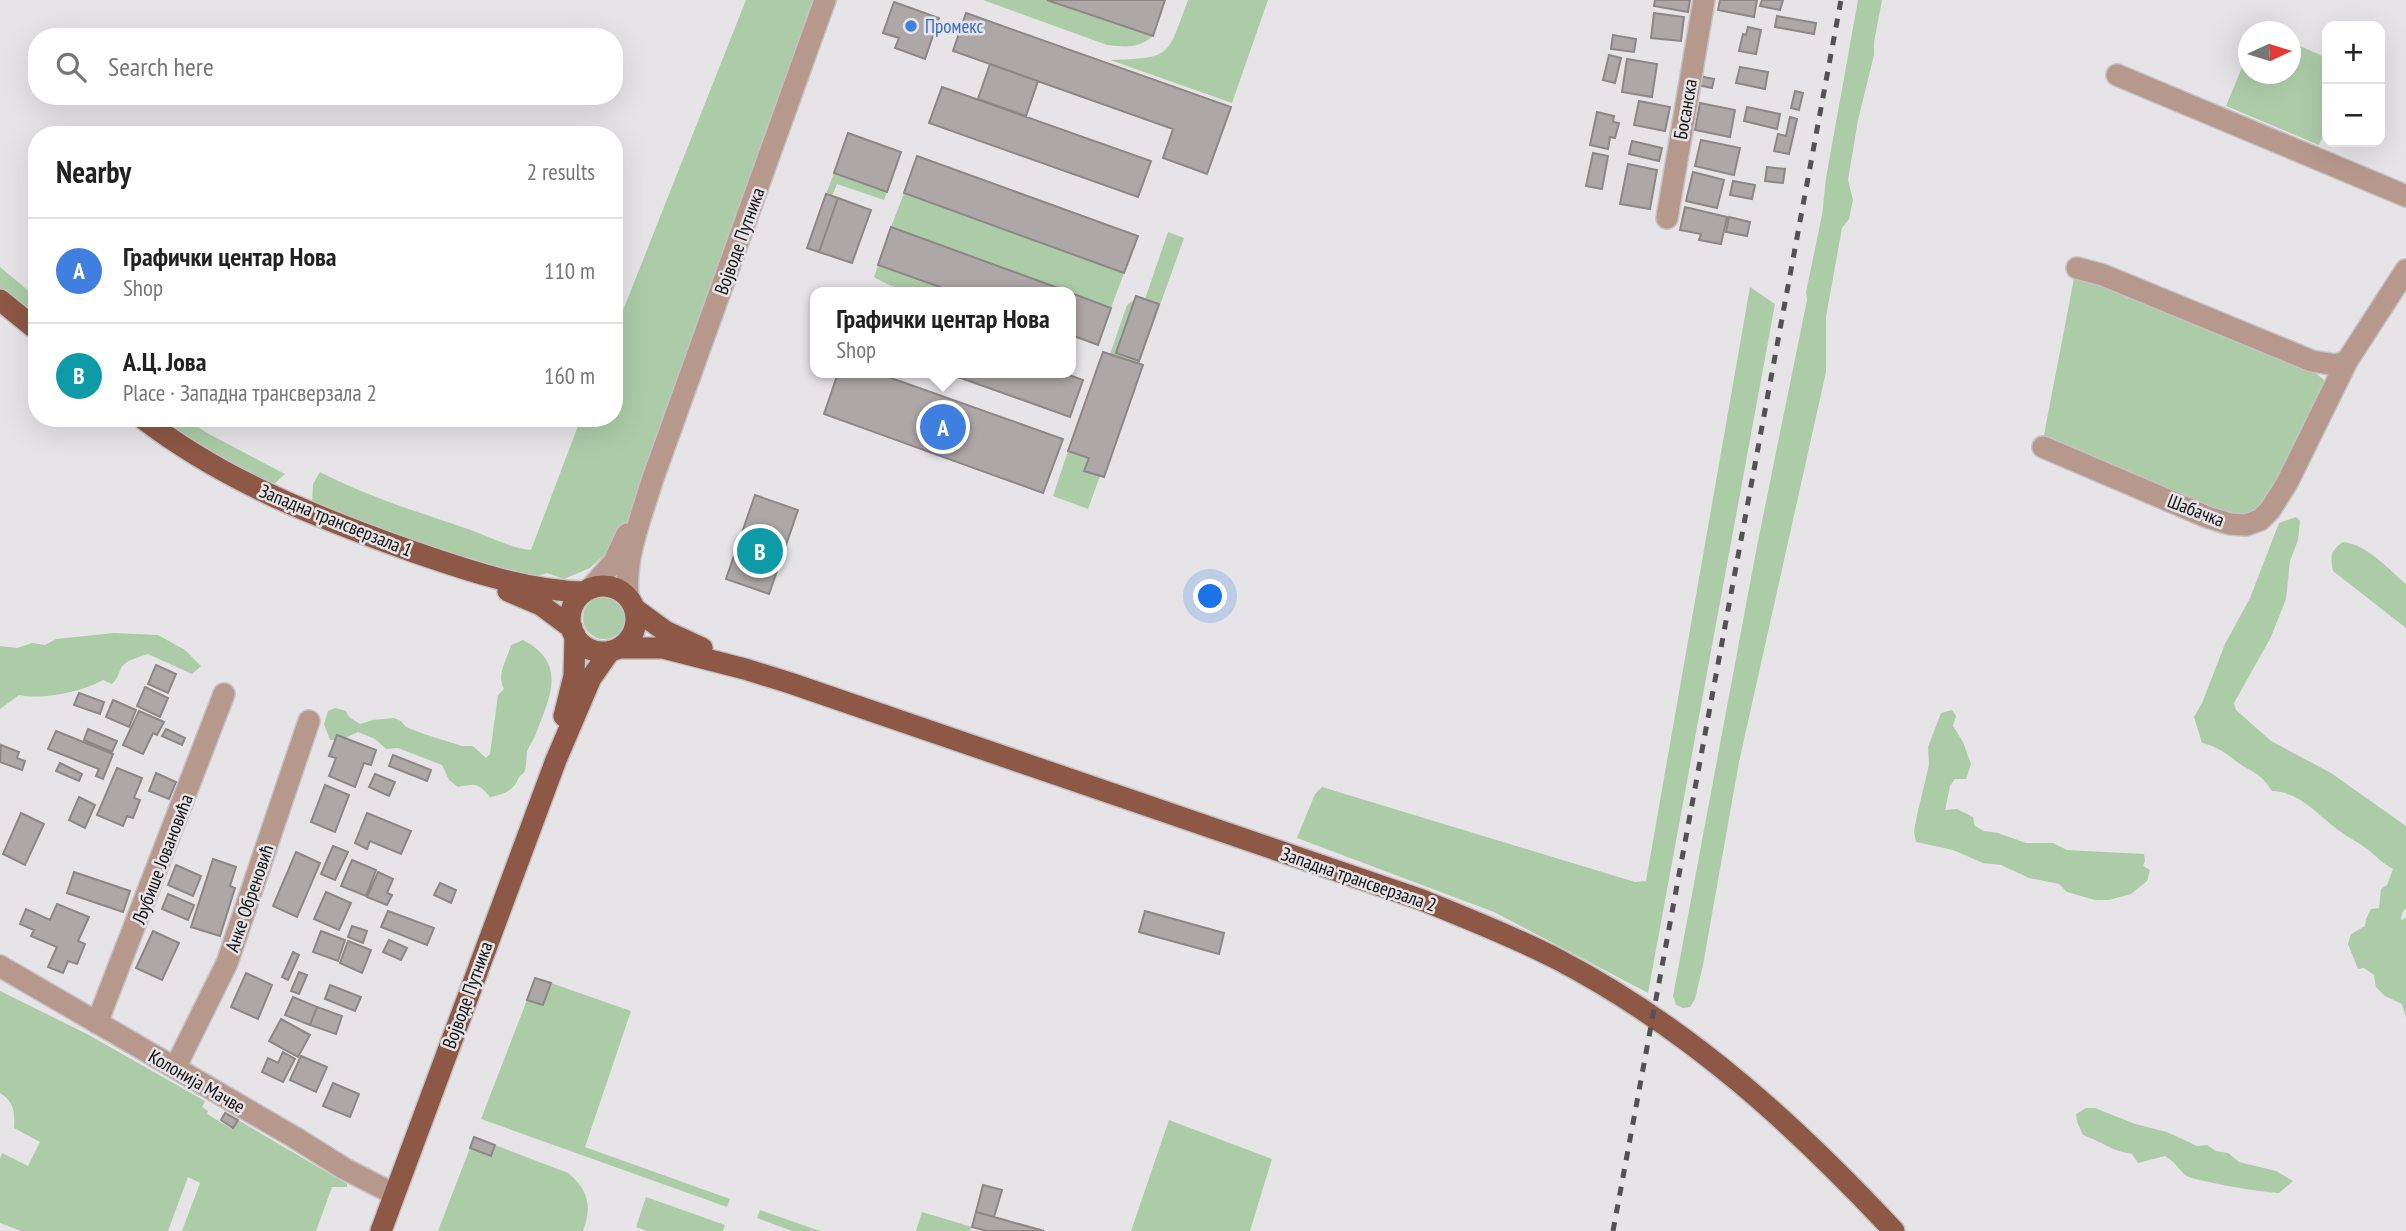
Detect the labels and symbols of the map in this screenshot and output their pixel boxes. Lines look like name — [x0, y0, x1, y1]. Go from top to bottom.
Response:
place label: Промекс — [925, 14, 983, 38]
marker: Промекс — [903, 18, 919, 34]
north arrow — [2238, 21, 2301, 84]
street label: Босанска — [1668, 77, 1702, 141]
street label: Војводе Путника — [709, 184, 769, 298]
pin: A — [920, 401, 966, 453]
street label: Западна трансверзала 1 — [256, 478, 416, 562]
street label: Шабачка — [2164, 488, 2228, 532]
pin: B — [737, 525, 783, 577]
your location — [1193, 579, 1227, 613]
street label: Љубише Јовановића — [126, 791, 198, 928]
street label: Анке Обреновић — [219, 841, 279, 955]
street label: Западна трансверзала 2 — [1278, 841, 1440, 917]
street label: Војводе Путника — [437, 938, 497, 1052]
street label: Колонија Мачве — [144, 1044, 250, 1118]

